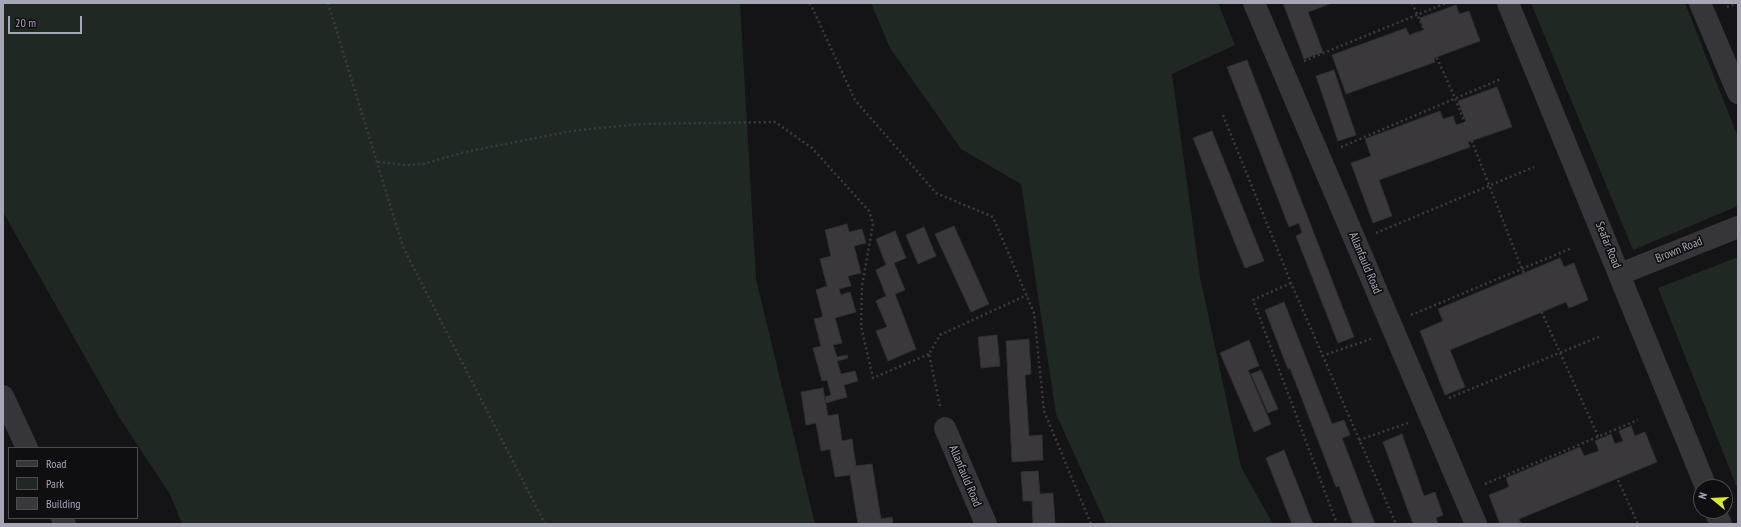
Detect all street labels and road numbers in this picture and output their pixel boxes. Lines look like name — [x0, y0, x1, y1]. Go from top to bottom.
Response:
street label: Seafar Road — [1592, 220, 1624, 270]
street label: Allanfauld Road — [1346, 230, 1384, 296]
street label: Brown Road — [1653, 234, 1705, 266]
street label: Allanfauld Road — [946, 443, 984, 509]

